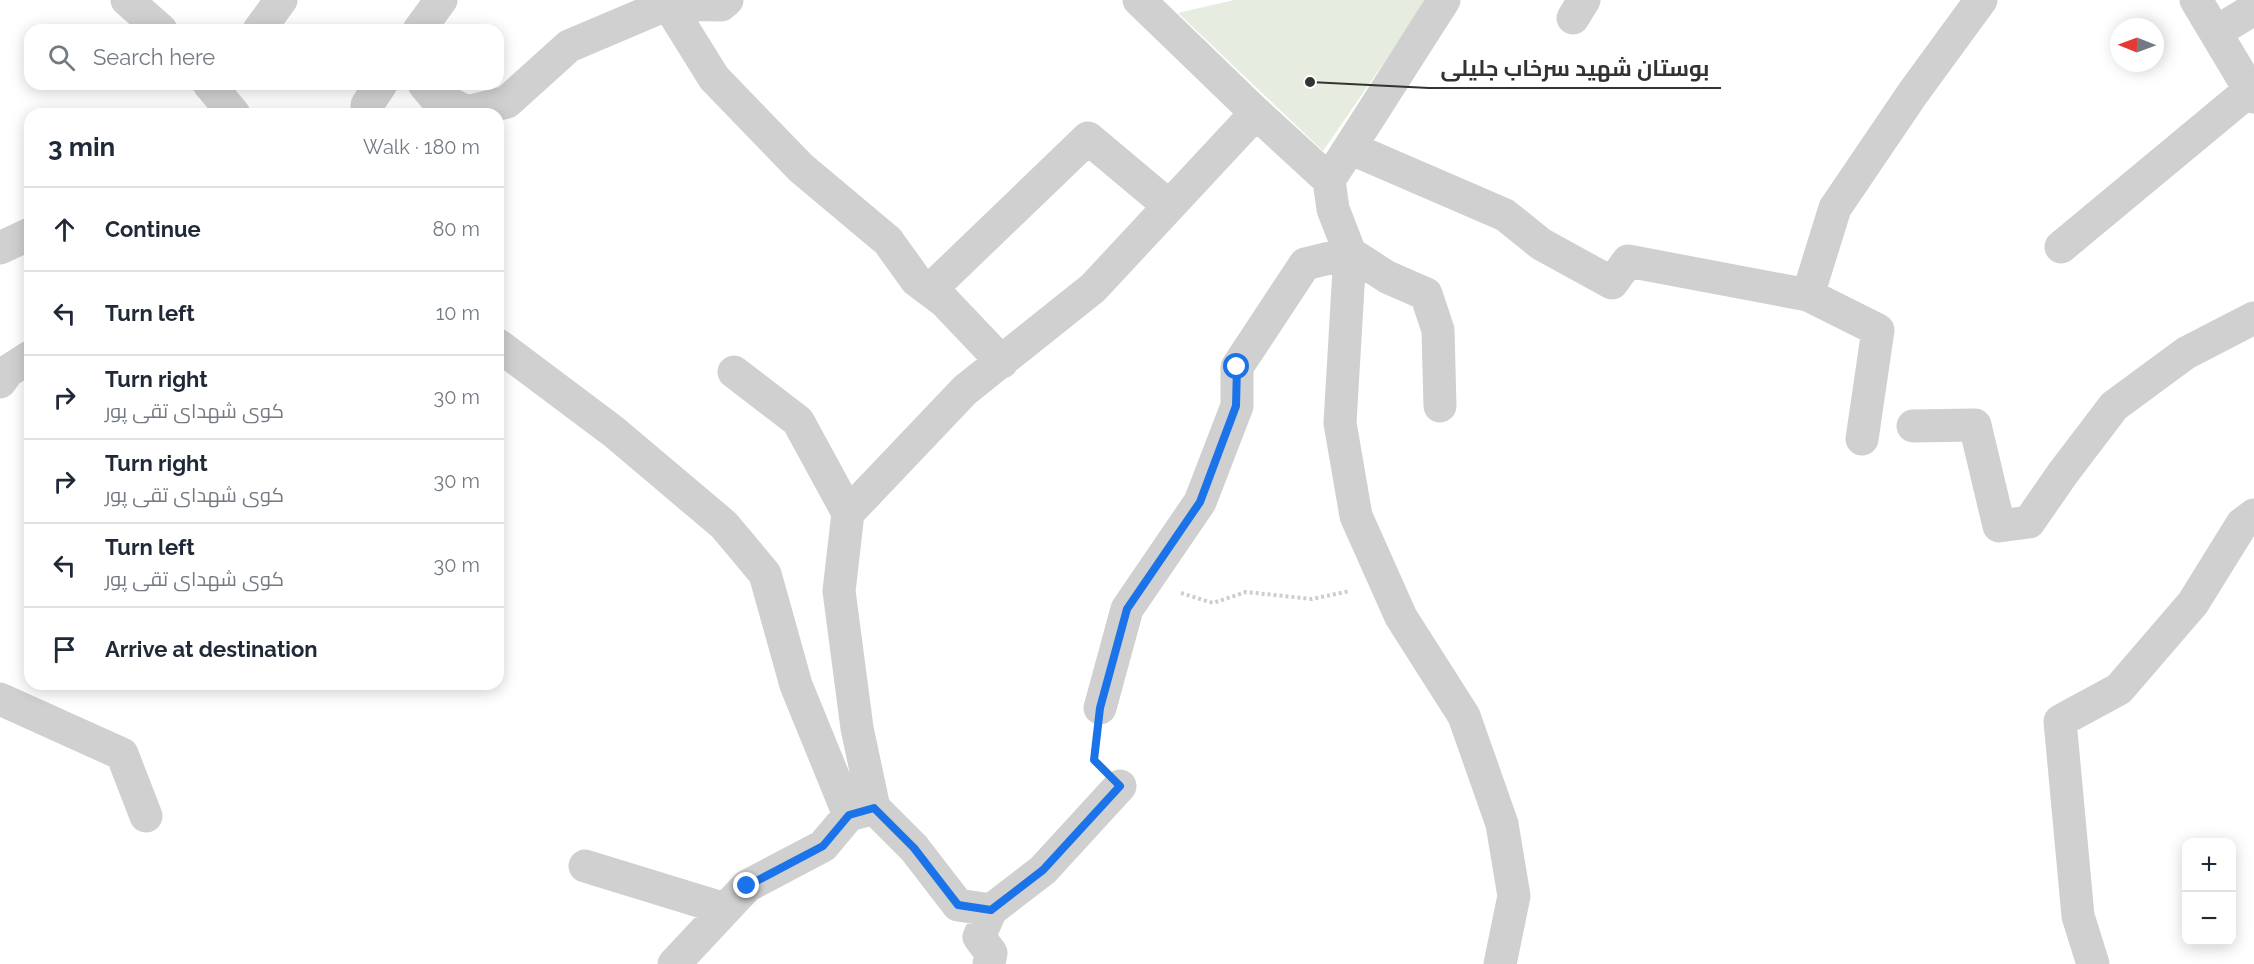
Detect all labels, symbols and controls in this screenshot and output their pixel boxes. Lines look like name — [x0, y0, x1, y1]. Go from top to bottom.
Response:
north arrow — [2110, 18, 2164, 72]
search box — [24, 24, 504, 90]
icon: search — [45, 41, 78, 74]
text: Search here — [93, 44, 215, 70]
callout: بوستان شهید سرخاب جلیلی — [1429, 48, 1721, 88]
text: بوستان شهید سرخاب جلیلی — [1441, 55, 1709, 82]
text: 3 min — [48, 132, 115, 162]
text: Walk · 180 m — [363, 135, 480, 159]
icon: ahead — [48, 213, 81, 246]
text: Continue — [105, 216, 201, 242]
text: 80 m — [432, 217, 480, 241]
icon: left — [48, 297, 81, 330]
text: Turn left — [105, 300, 195, 326]
text: 10 m — [436, 301, 480, 325]
route start — [1223, 353, 1249, 379]
text: Turn right — [105, 366, 208, 392]
icon: right — [48, 381, 81, 414]
text: 30 m — [434, 385, 480, 409]
text: کوی شهدای تقی پور — [105, 399, 284, 423]
text: Turn right — [105, 450, 208, 476]
icon: right — [48, 465, 81, 498]
text: 30 m — [434, 469, 480, 493]
text: کوی شهدای تقی پور — [105, 483, 284, 507]
text: Turn left — [105, 534, 195, 560]
icon: left — [48, 549, 81, 582]
text: 30 m — [434, 553, 480, 577]
text: کوی شهدای تقی پور — [105, 567, 284, 591]
icon: arrive — [48, 633, 81, 666]
text: Arrive at destination — [105, 636, 318, 662]
map controls — [2182, 838, 2236, 946]
button: + — [2182, 838, 2236, 892]
route end — [733, 872, 759, 898]
button: − — [2182, 892, 2236, 946]

